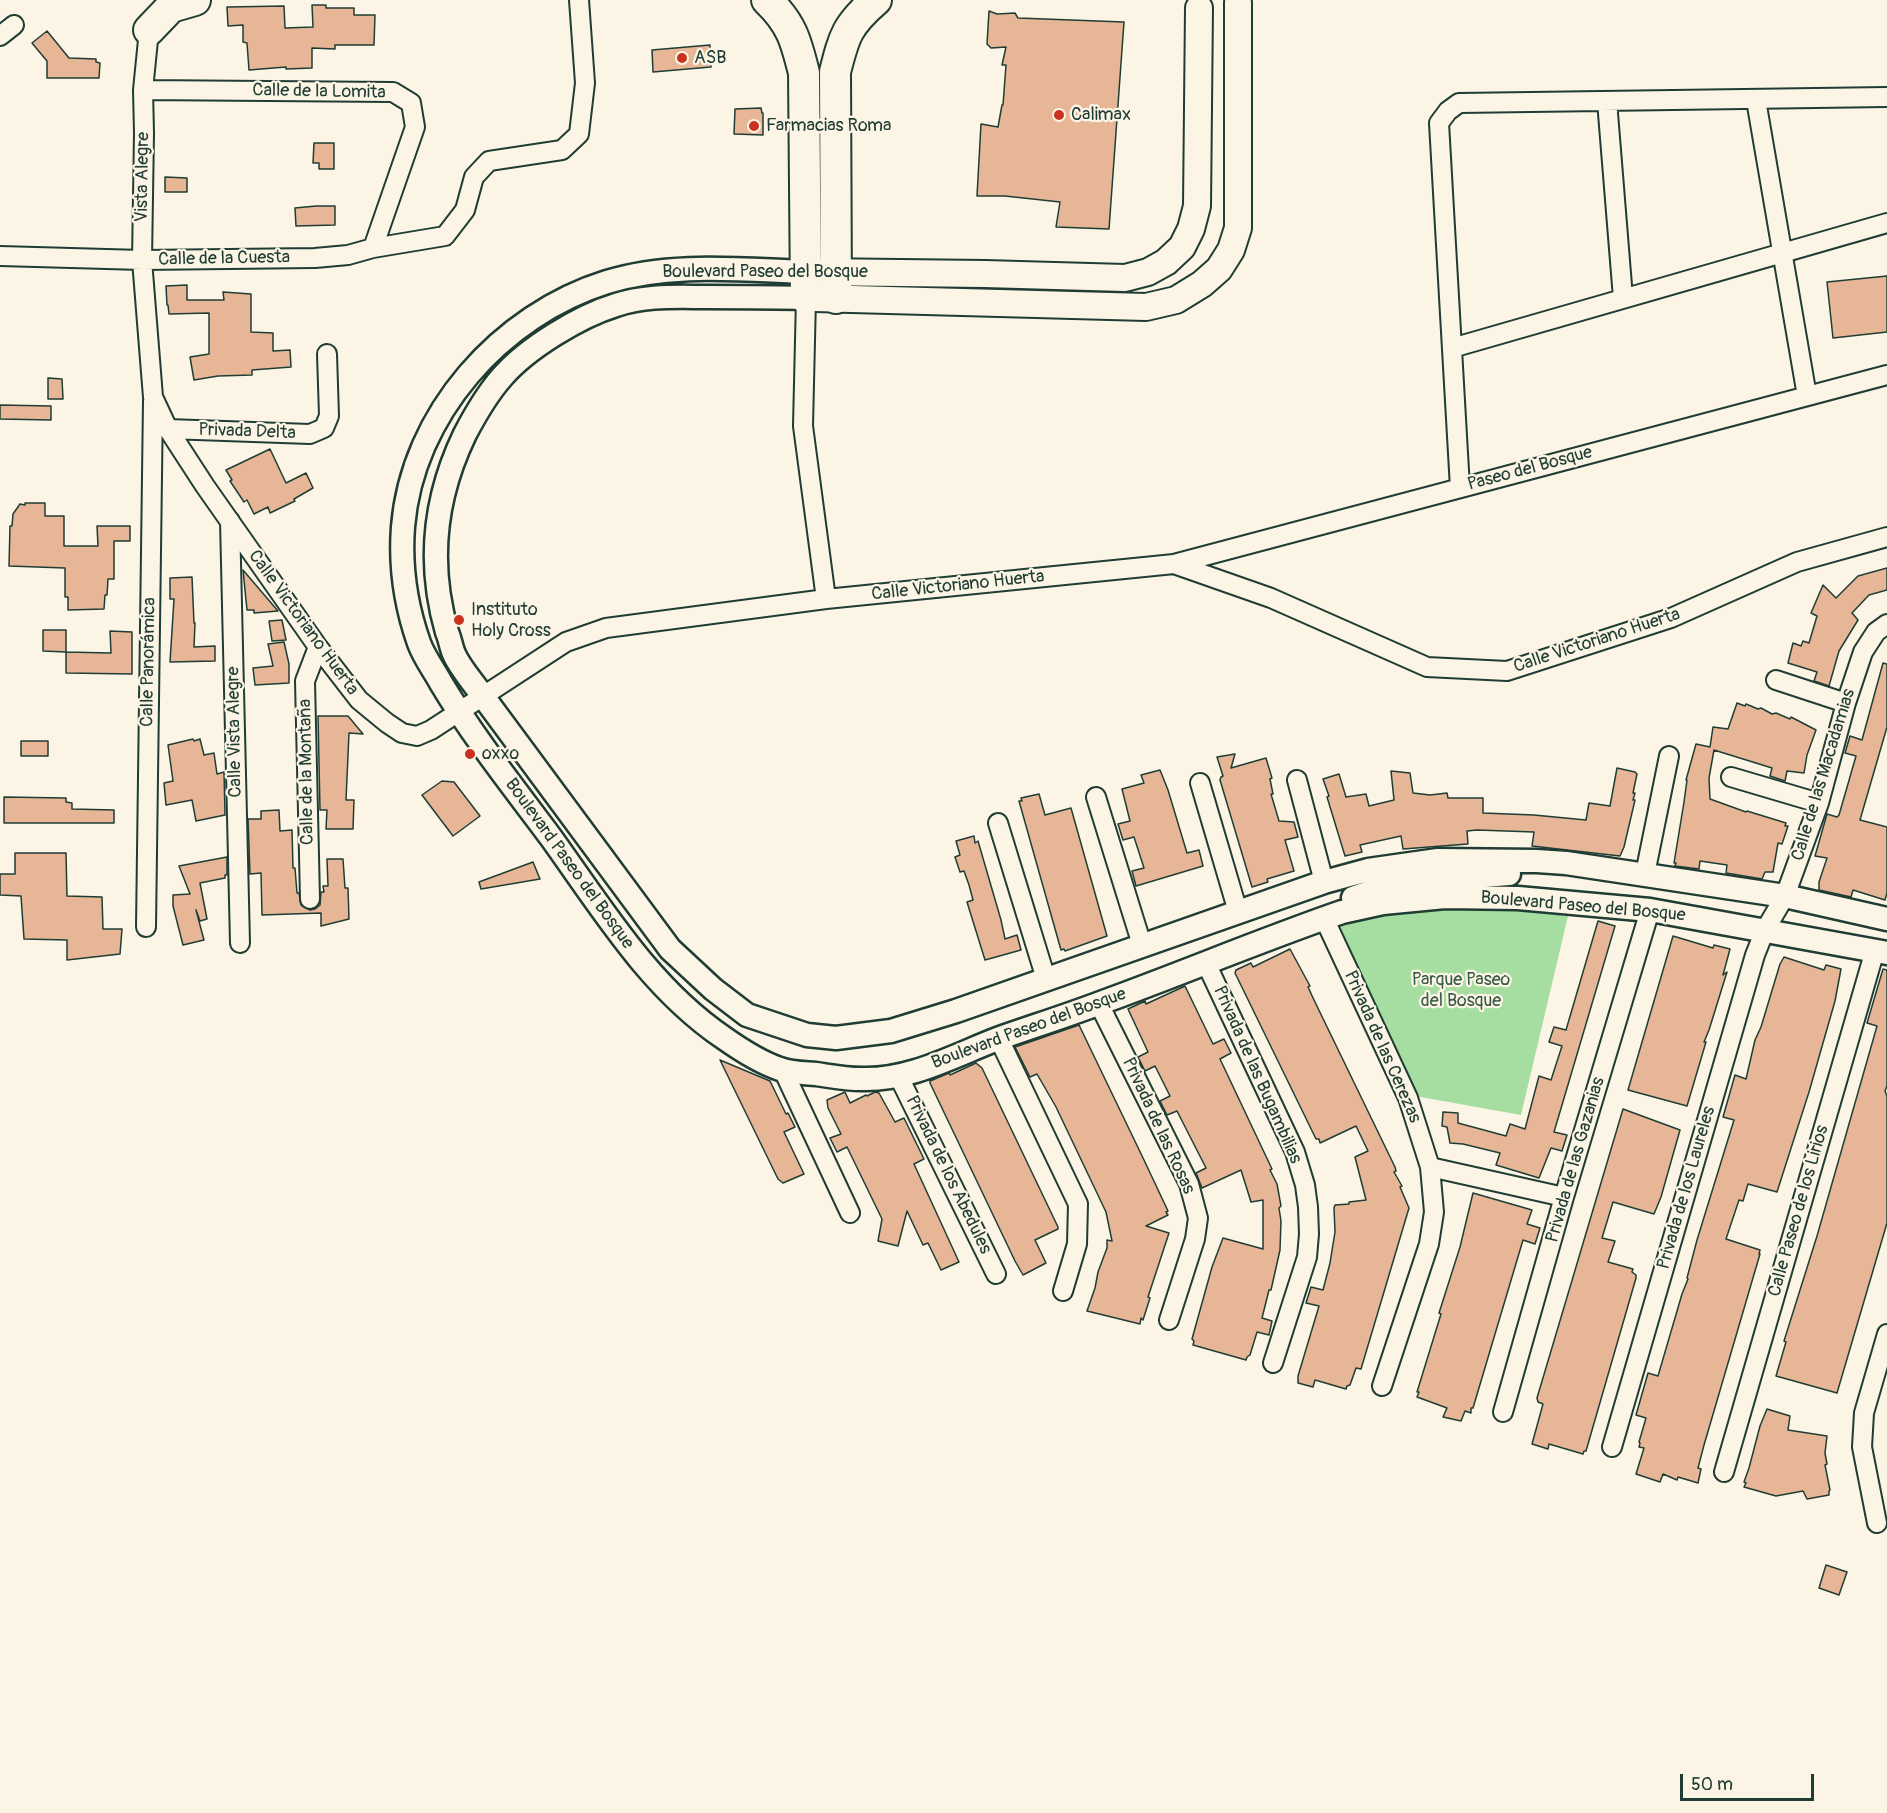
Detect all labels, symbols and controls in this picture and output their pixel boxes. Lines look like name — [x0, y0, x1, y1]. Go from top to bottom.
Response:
place label: ASB — [694, 47, 726, 69]
marker: ASB — [675, 51, 689, 65]
street label: Calle de la Lomita — [252, 80, 386, 104]
place label: Calimax — [1071, 104, 1131, 126]
marker: Calimax — [1052, 108, 1066, 122]
place label: Farmacias Roma — [766, 115, 891, 137]
marker: Farmacias Roma — [747, 119, 761, 133]
street label: Vista Alegre — [131, 132, 155, 222]
street label: Calle de la Cuesta — [158, 247, 290, 271]
street label: Boulevard Paseo del Bosque — [662, 261, 868, 283]
street label: Privada Delta — [198, 420, 296, 444]
street label: Paseo del Bosque — [1465, 442, 1595, 496]
street label: Calle Victoriano Huerta — [243, 546, 363, 700]
street label: Calle Victoriano Huerta — [870, 566, 1046, 606]
street label: Calle Panorámica — [137, 597, 161, 727]
place label: Instituto Holy Cross — [471, 599, 551, 642]
street label: Calle Victoriano Huerta — [1511, 604, 1683, 678]
marker: Instituto Holy Cross — [452, 613, 466, 627]
street label: Calle Vista Alegre — [223, 666, 247, 798]
street label: Calle de las Macadamias — [1788, 686, 1860, 864]
street label: Calle de la Montaña — [295, 699, 319, 845]
place label: oxxo — [482, 743, 519, 765]
marker: oxxo — [463, 747, 477, 761]
street label: Boulevard Paseo del Bosque — [500, 774, 638, 954]
street label: Boulevard Paseo del Bosque — [1480, 887, 1686, 927]
street label: Privada de las Cerezas — [1339, 968, 1425, 1126]
park label: Parque Paseo del Bosque — [1412, 969, 1510, 1012]
street label: Privada de las Bugambilias — [1208, 983, 1306, 1167]
street label: Boulevard Paseo del Bosque — [929, 984, 1129, 1074]
street label: Privada de las Rosas — [1117, 1054, 1199, 1198]
street label: Privada de las Gazanias — [1542, 1075, 1610, 1245]
street label: Privada de los Abedules — [900, 1092, 996, 1258]
street label: Privada de los Laureles — [1653, 1104, 1721, 1272]
street label: Calle Paseo de los Lirios — [1764, 1123, 1834, 1299]
scale bar — [1683, 1762, 1816, 1800]
text: 50 m — [1691, 1773, 1733, 1796]

